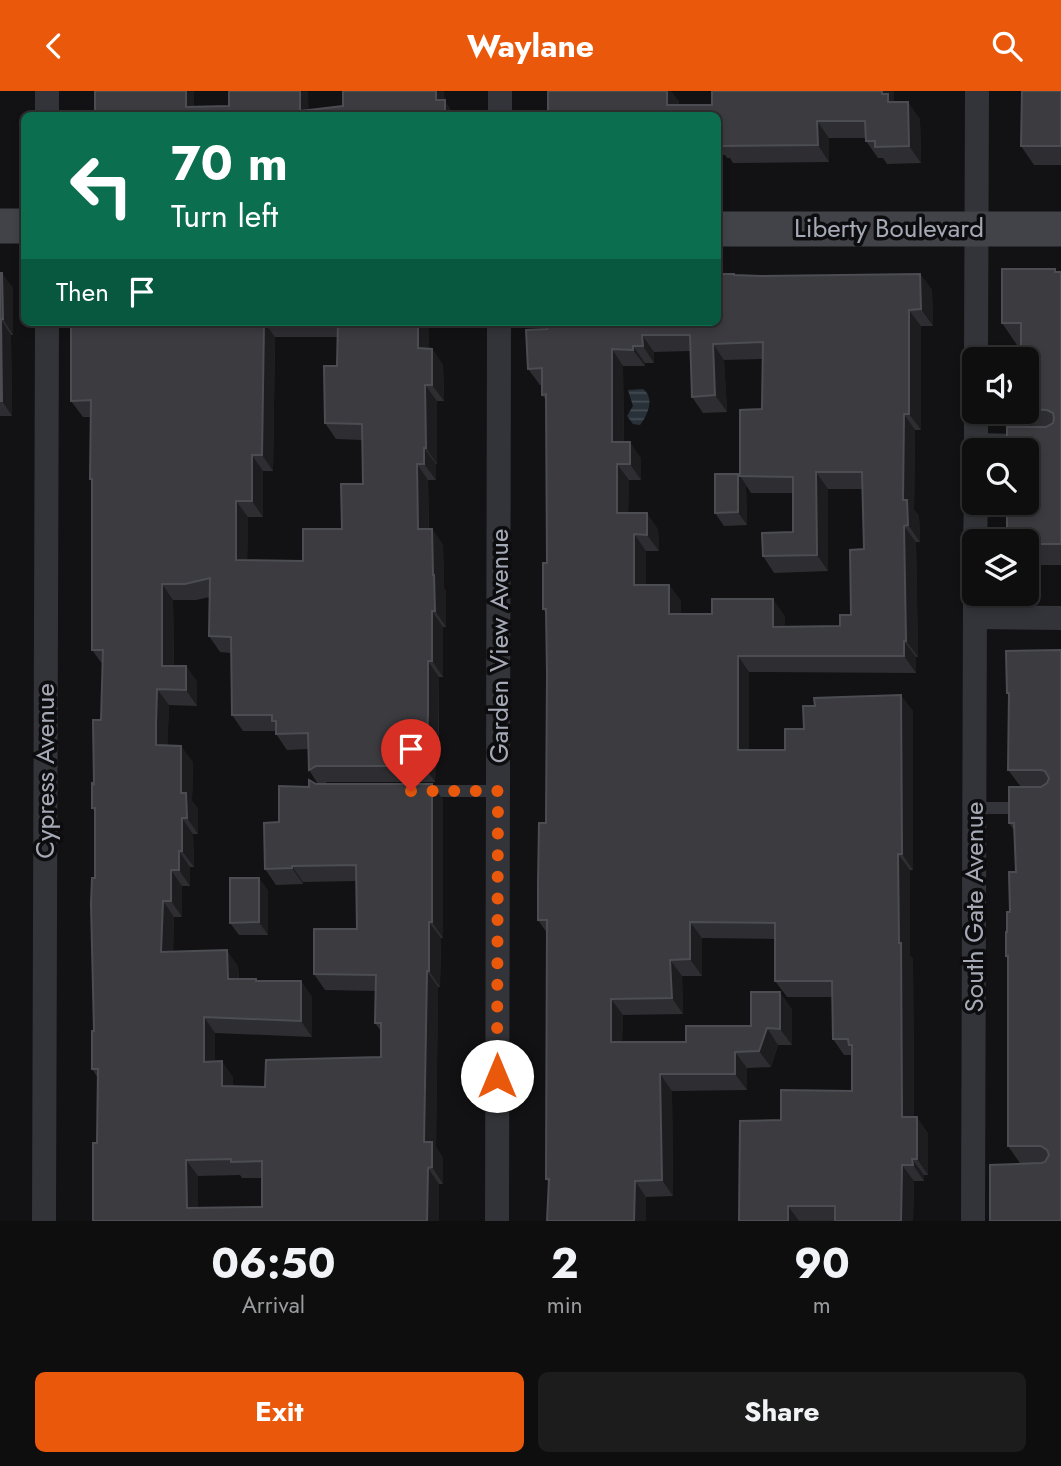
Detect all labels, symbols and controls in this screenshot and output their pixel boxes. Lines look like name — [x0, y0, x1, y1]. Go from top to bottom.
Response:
text: Waylane — [467, 23, 594, 69]
icon: back — [35, 27, 73, 65]
icon: search — [988, 27, 1026, 65]
text: 70 m — [171, 128, 288, 198]
icon: left — [56, 140, 147, 231]
text: Turn left — [171, 193, 278, 239]
street label: Liberty Boulevard — [794, 209, 984, 247]
text: Then — [56, 273, 109, 311]
icon: arrive — [123, 273, 161, 311]
map controls — [962, 347, 1039, 606]
button: sound — [962, 347, 1039, 424]
button: search — [962, 438, 1039, 515]
street label: Garden View Avenue — [480, 529, 518, 763]
button: layers — [962, 529, 1039, 606]
street label: Cypress Avenue — [26, 683, 64, 859]
pin — [381, 719, 441, 791]
icon: arrive — [392, 730, 430, 768]
street label: South Gate Avenue — [955, 802, 993, 1012]
position arrow — [460, 1039, 534, 1113]
text: 06:50 — [211, 1233, 336, 1294]
text: 2 — [551, 1233, 578, 1294]
text: 90 — [794, 1233, 850, 1294]
text: Arrival — [242, 1288, 305, 1322]
text: min — [547, 1288, 583, 1322]
text: m — [813, 1288, 831, 1322]
button: Exit — [35, 1372, 524, 1452]
button: Share — [538, 1372, 1026, 1452]

